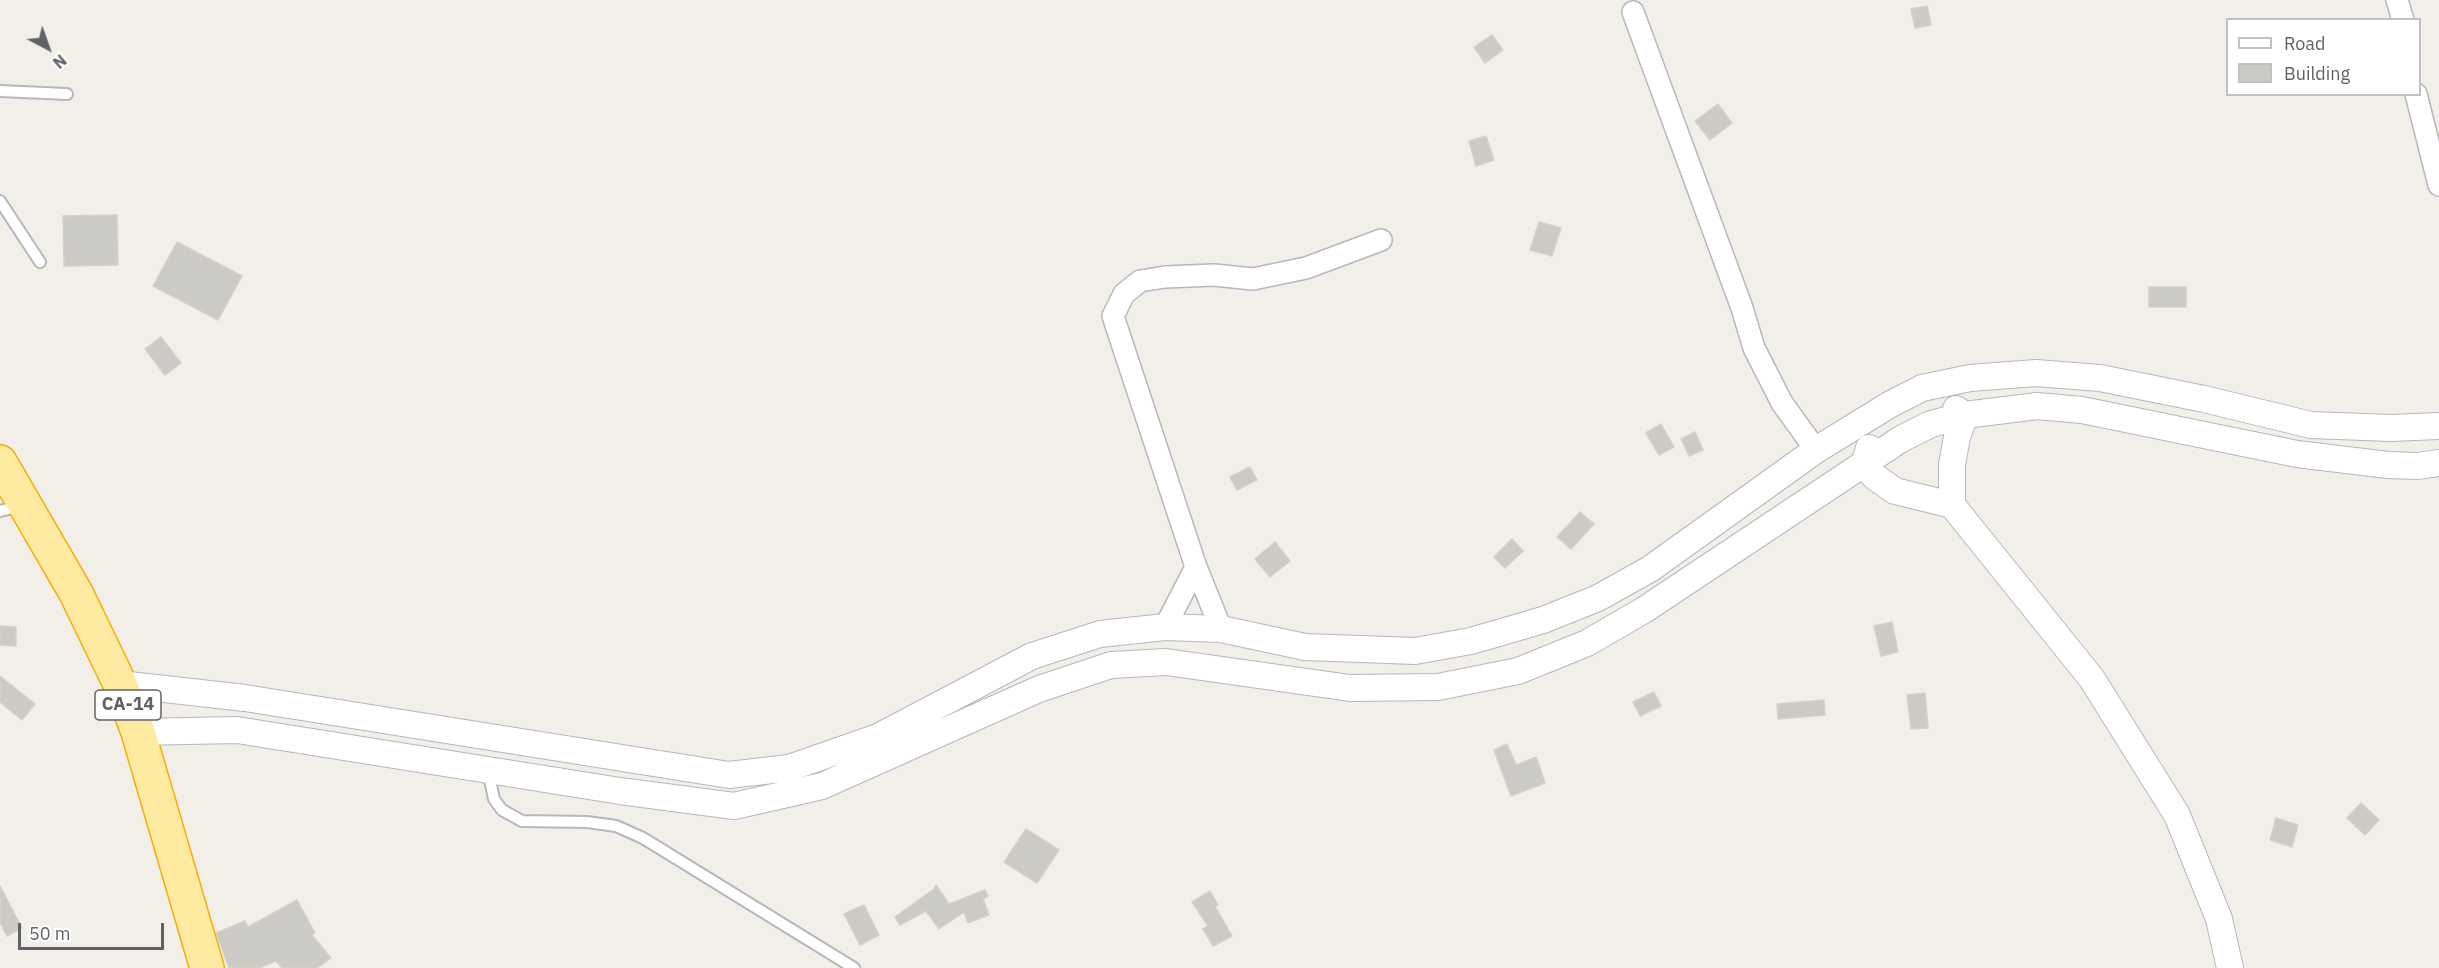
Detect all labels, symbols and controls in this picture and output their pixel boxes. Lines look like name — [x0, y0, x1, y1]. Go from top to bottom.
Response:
north arrow — [18, 18, 78, 78]
legend — [2226, 18, 2421, 96]
text: Road — [2284, 32, 2325, 55]
text: N — [49, 50, 71, 73]
text: Building — [2284, 62, 2350, 85]
road number: CA-14 — [95, 690, 161, 720]
scale bar — [21, 911, 166, 949]
text: 50 m — [29, 922, 71, 945]

